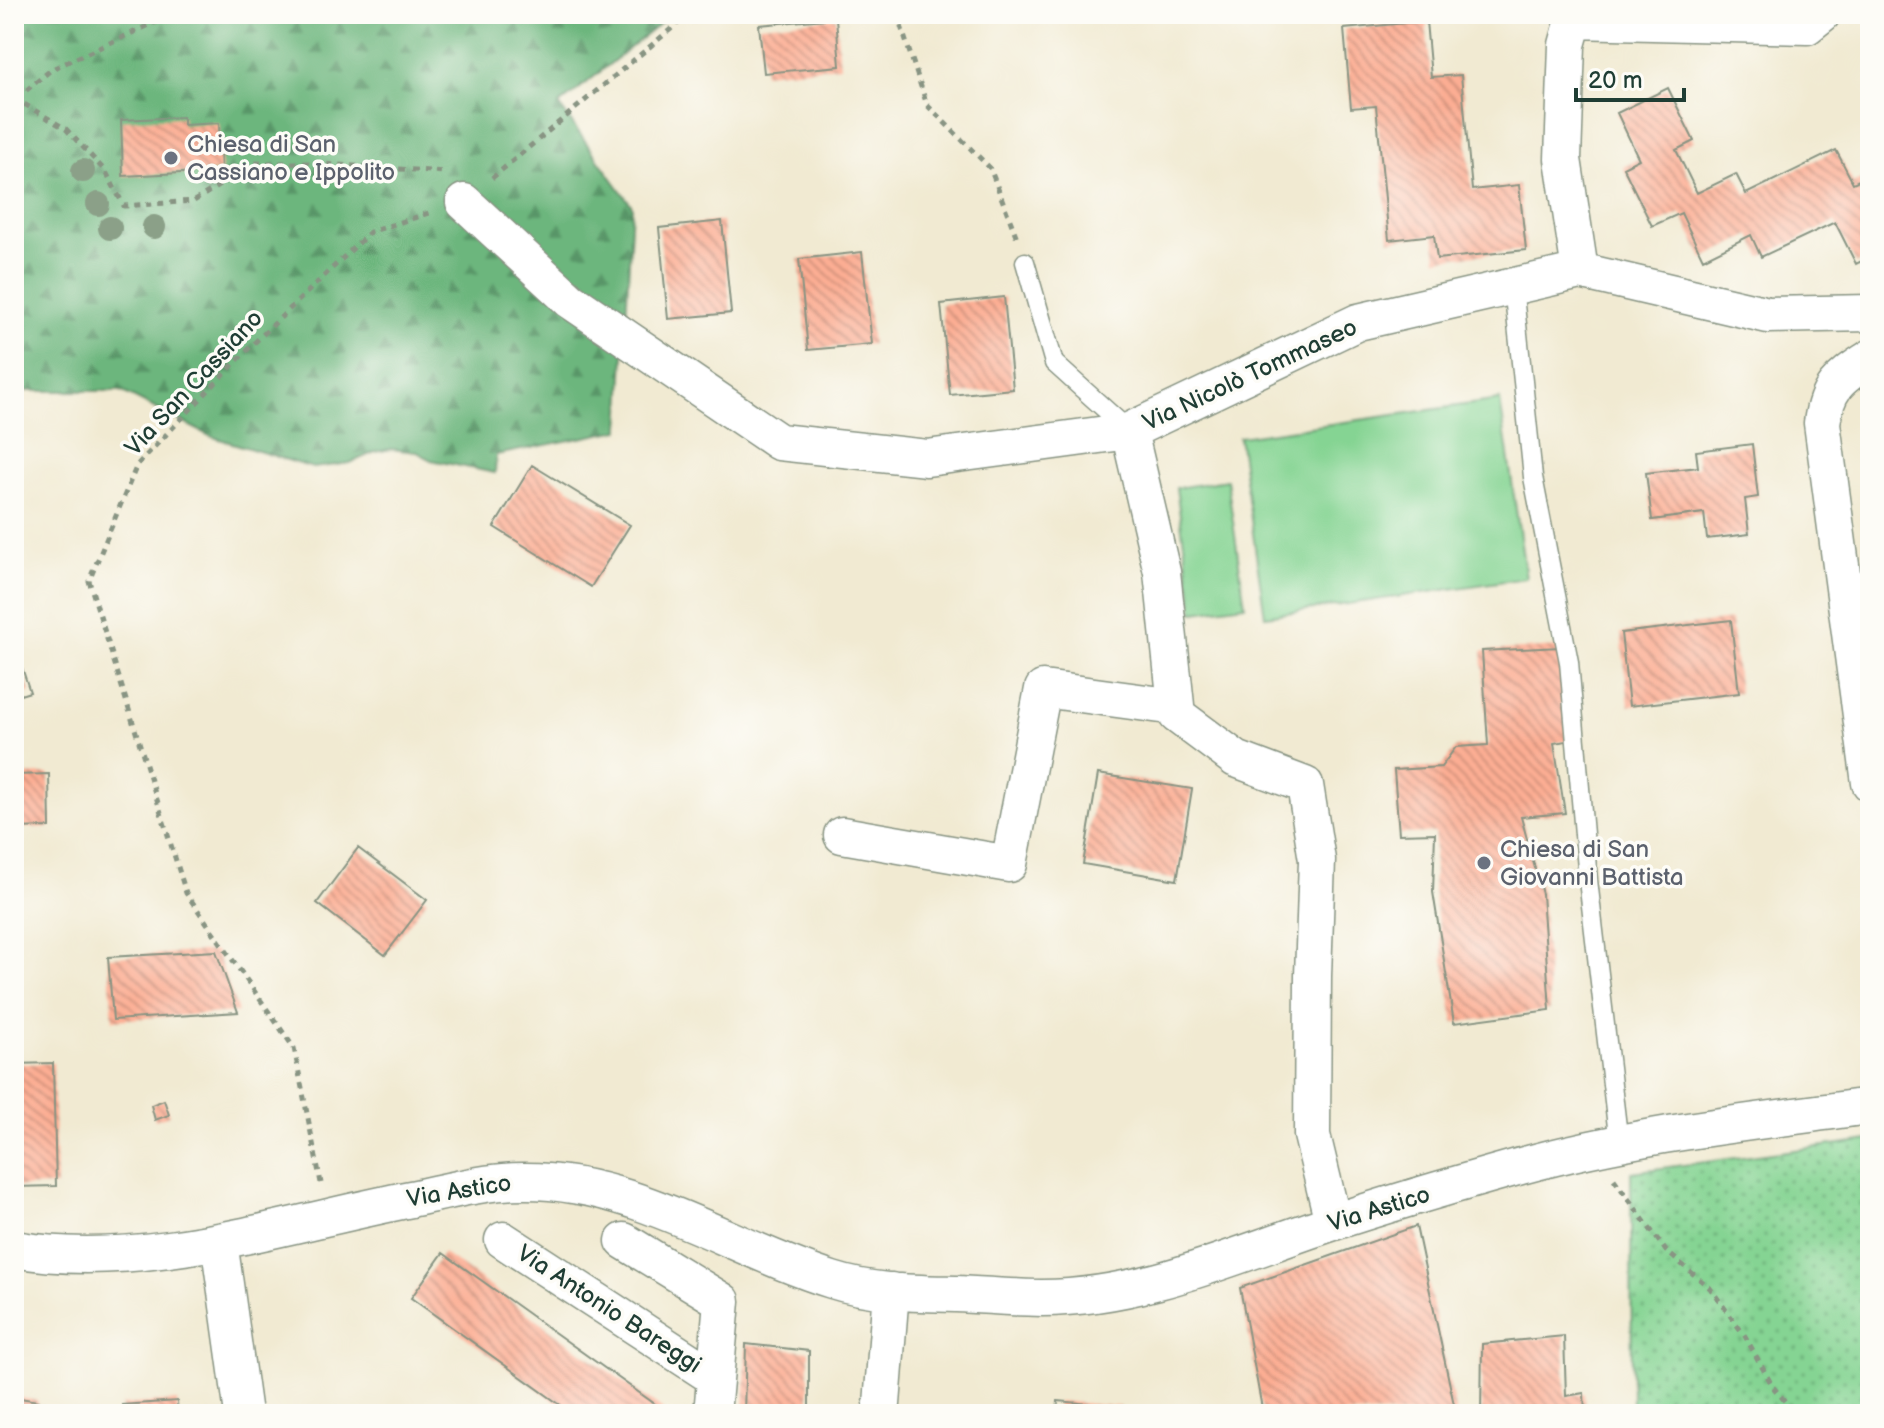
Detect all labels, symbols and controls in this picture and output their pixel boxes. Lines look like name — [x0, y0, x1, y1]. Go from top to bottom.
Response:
scale bar — [1576, 52, 1684, 102]
text: 20 m — [1588, 66, 1643, 95]
place label: Chiesa di San Cassiano e Ippolito — [187, 130, 395, 187]
marker: Chiesa di San Cassiano e Ippolito — [162, 149, 180, 167]
street label: Via San Cassiano — [119, 304, 269, 462]
street label: Via Nicolò Tommaseo — [1138, 313, 1362, 437]
place label: Chiesa di San Giovanni Battista — [1500, 835, 1684, 892]
marker: Chiesa di San Giovanni Battista — [1475, 854, 1493, 872]
street label: Via Astico — [405, 1168, 513, 1214]
street label: Via Astico — [1324, 1180, 1434, 1238]
street label: Via Antonio Bareggi — [511, 1239, 707, 1379]

